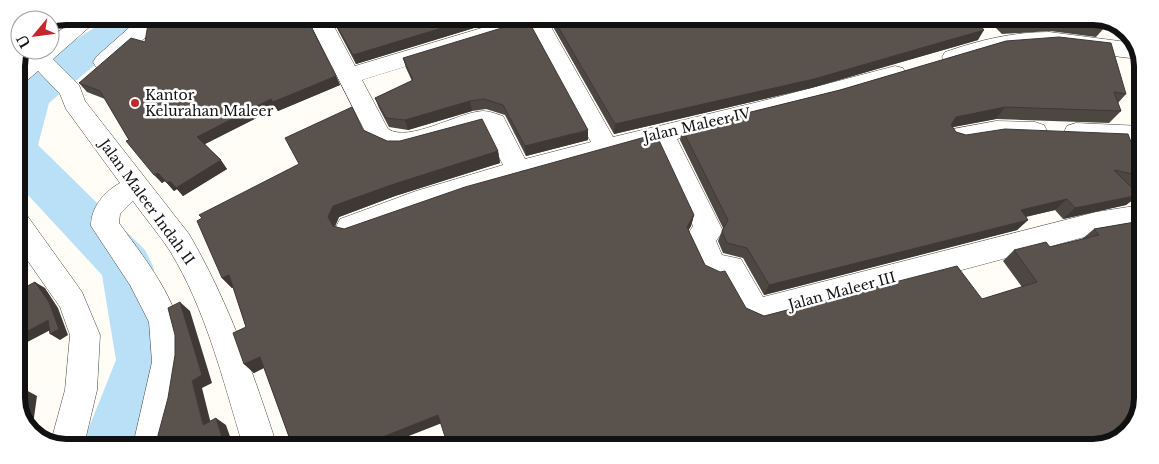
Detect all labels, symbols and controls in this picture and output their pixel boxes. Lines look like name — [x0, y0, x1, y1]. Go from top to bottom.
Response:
north arrow — [10, 10, 60, 60]
text: U — [12, 31, 34, 51]
place label: Kantor Kelurahan Maleer — [145, 86, 274, 120]
marker: Kantor Kelurahan Maleer — [129, 97, 141, 109]
street label: Jalan Maleer IV — [640, 104, 753, 147]
street label: Jalan Maleer Indah II — [94, 134, 199, 268]
street label: Jalan Maleer III — [785, 268, 898, 314]

